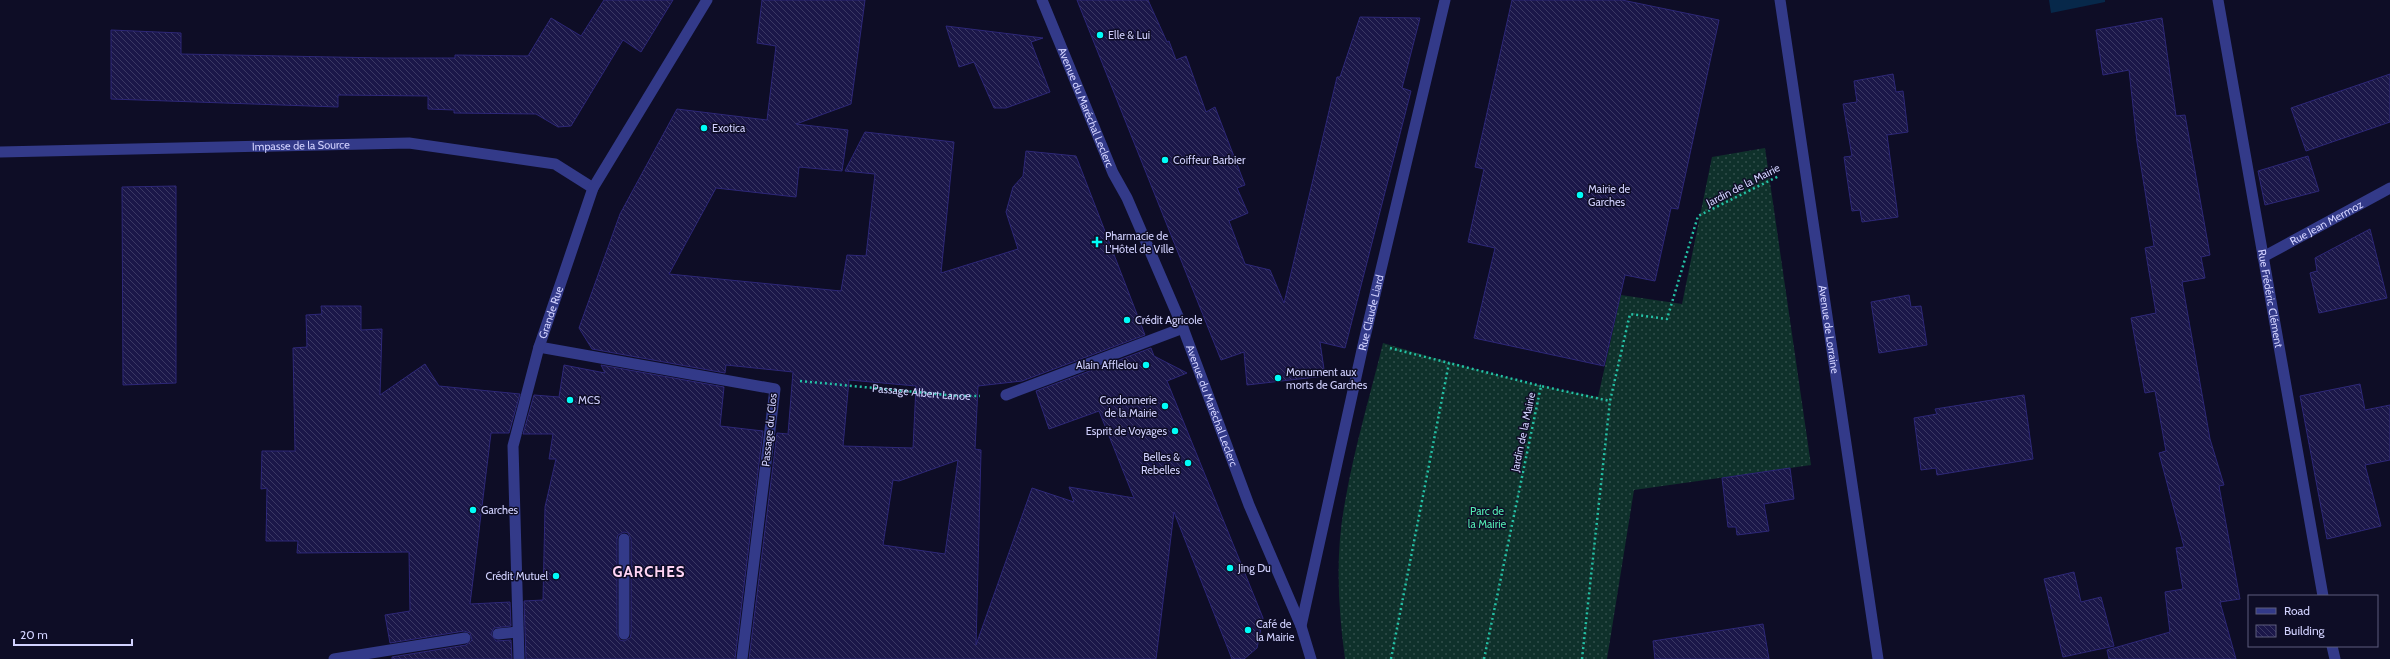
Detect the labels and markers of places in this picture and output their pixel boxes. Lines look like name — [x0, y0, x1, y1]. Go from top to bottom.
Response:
place label: Elle & Lui — [1108, 28, 1150, 42]
marker: Elle & Lui — [1095, 30, 1105, 40]
place label: Exotica — [712, 121, 746, 135]
marker: Exotica — [699, 123, 709, 133]
place label: Coiffeur Barbier — [1173, 153, 1246, 167]
marker: Coiffeur Barbier — [1160, 155, 1170, 165]
place label: Mairie de Garches — [1588, 182, 1630, 209]
marker: Mairie de Garches — [1575, 190, 1585, 200]
place label: Pharmacie de L'Hôtel de Ville — [1105, 229, 1174, 256]
marker: Pharmacie de L'Hôtel de Ville — [1092, 237, 1102, 247]
place label: Crédit Agricole — [1135, 313, 1203, 327]
marker: Crédit Agricole — [1122, 315, 1132, 325]
place label: Alain Afflelou — [1076, 358, 1138, 372]
marker: Alain Afflelou — [1141, 360, 1151, 370]
place label: Monument aux morts de Garches — [1286, 365, 1368, 392]
marker: Monument aux morts de Garches — [1273, 373, 1283, 383]
place label: MCS — [578, 393, 601, 407]
place label: Cordonnerie de la Mairie — [1099, 393, 1157, 420]
marker: MCS — [565, 395, 575, 405]
marker: Cordonnerie de la Mairie — [1160, 401, 1170, 411]
place label: Esprit de Voyages — [1086, 424, 1167, 438]
marker: Esprit de Voyages — [1170, 426, 1180, 436]
place label: Belles & Rebelles — [1141, 450, 1180, 477]
marker: Belles & Rebelles — [1183, 458, 1193, 468]
place label: Garches — [481, 503, 519, 517]
marker: Garches — [468, 505, 478, 515]
place label: Jing Du — [1237, 561, 1271, 575]
marker: Jing Du — [1225, 563, 1235, 573]
place label: Crédit Mutuel — [485, 569, 548, 583]
marker: Crédit Mutuel — [551, 571, 561, 581]
place label: Café de la Mairie — [1256, 617, 1295, 644]
marker: Café de la Mairie — [1243, 625, 1253, 635]

